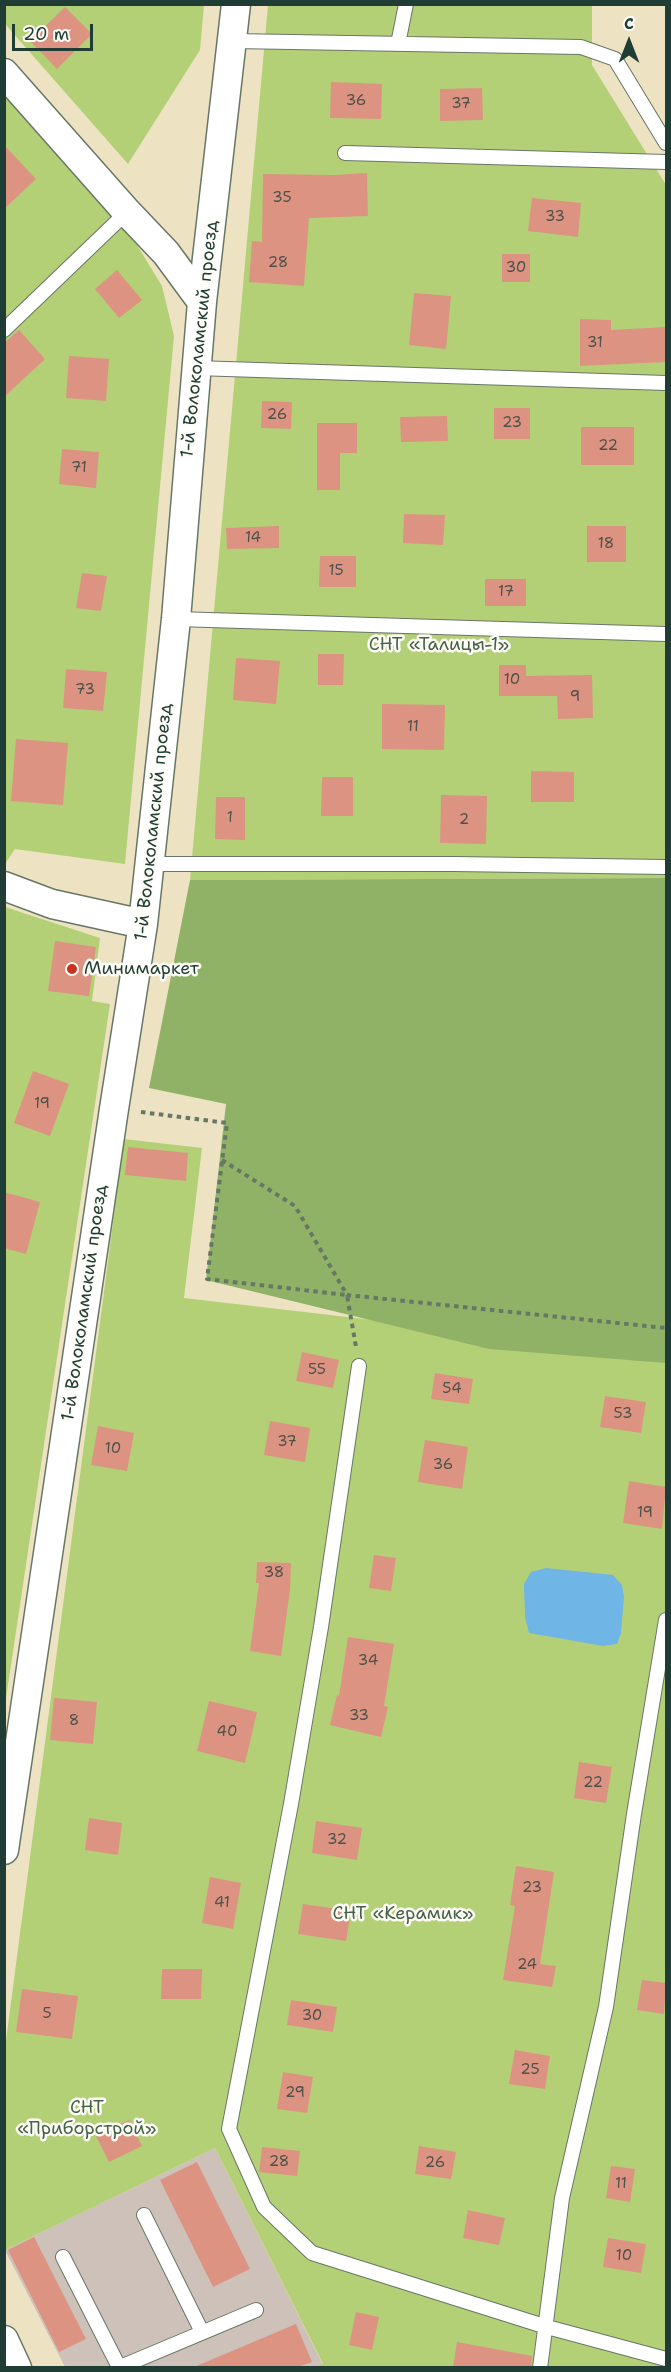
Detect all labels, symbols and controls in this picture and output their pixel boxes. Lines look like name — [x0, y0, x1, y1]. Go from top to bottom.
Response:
scale bar — [15, 12, 96, 50]
north arrow — [599, 12, 659, 72]
text: С — [624, 13, 634, 34]
text: 20 m — [23, 22, 69, 46]
house number: 36 — [346, 92, 366, 110]
house number: 37 — [451, 95, 471, 113]
house number: 35 — [272, 189, 292, 207]
house number: 33 — [545, 208, 565, 226]
street label: 1-й Волоколамский проезд — [177, 219, 223, 459]
house number: 28 — [268, 254, 288, 272]
house number: 30 — [506, 259, 526, 277]
house number: 31 — [587, 334, 603, 352]
house number: 26 — [267, 406, 287, 424]
house number: 23 — [502, 414, 522, 432]
house number: 22 — [598, 437, 618, 455]
house number: 71 — [71, 459, 87, 477]
house number: 14 — [245, 529, 261, 547]
house number: 18 — [598, 535, 614, 553]
house number: 15 — [328, 562, 344, 580]
house number: 17 — [498, 583, 514, 601]
park label: СНТ «Талицы-1» — [369, 634, 509, 656]
house number: 10 — [504, 671, 520, 689]
house number: 73 — [75, 681, 95, 699]
house number: 9 — [570, 688, 580, 706]
street label: 1-й Волоколамский проезд — [131, 702, 177, 942]
house number: 11 — [407, 718, 419, 736]
house number: 1 — [227, 809, 233, 827]
house number: 2 — [459, 811, 469, 829]
place label: Минимаркет — [84, 958, 199, 980]
marker: Минимаркет — [65, 962, 79, 976]
house number: 19 — [34, 1095, 50, 1113]
street label: 1-й Волоколамский проезд — [58, 1183, 112, 1423]
house number: 55 — [308, 1361, 326, 1379]
house number: 54 — [442, 1380, 462, 1398]
house number: 53 — [614, 1405, 632, 1423]
house number: 37 — [277, 1433, 297, 1451]
house number: 10 — [105, 1440, 121, 1458]
house number: 36 — [433, 1456, 453, 1474]
house number: 19 — [637, 1504, 653, 1522]
house number: 38 — [264, 1564, 284, 1582]
house number: 34 — [358, 1652, 378, 1670]
house number: 33 — [349, 1707, 369, 1725]
house number: 8 — [69, 1712, 79, 1730]
house number: 40 — [217, 1723, 237, 1741]
house number: 22 — [583, 1774, 603, 1792]
house number: 32 — [327, 1831, 347, 1849]
house number: 23 — [522, 1879, 542, 1897]
house number: 41 — [214, 1894, 230, 1912]
park label: СНТ «Керамик» — [333, 1903, 473, 1925]
house number: 24 — [517, 1956, 537, 1974]
house number: 5 — [42, 2005, 52, 2023]
house number: 30 — [302, 2007, 322, 2025]
house number: 25 — [520, 2061, 540, 2079]
house number: 29 — [285, 2084, 305, 2102]
park label: СНТ «Приборстрой» — [18, 2097, 156, 2140]
house number: 28 — [269, 2153, 289, 2171]
house number: 26 — [425, 2154, 445, 2172]
house number: 11 — [615, 2175, 627, 2193]
house number: 10 — [616, 2247, 632, 2265]

